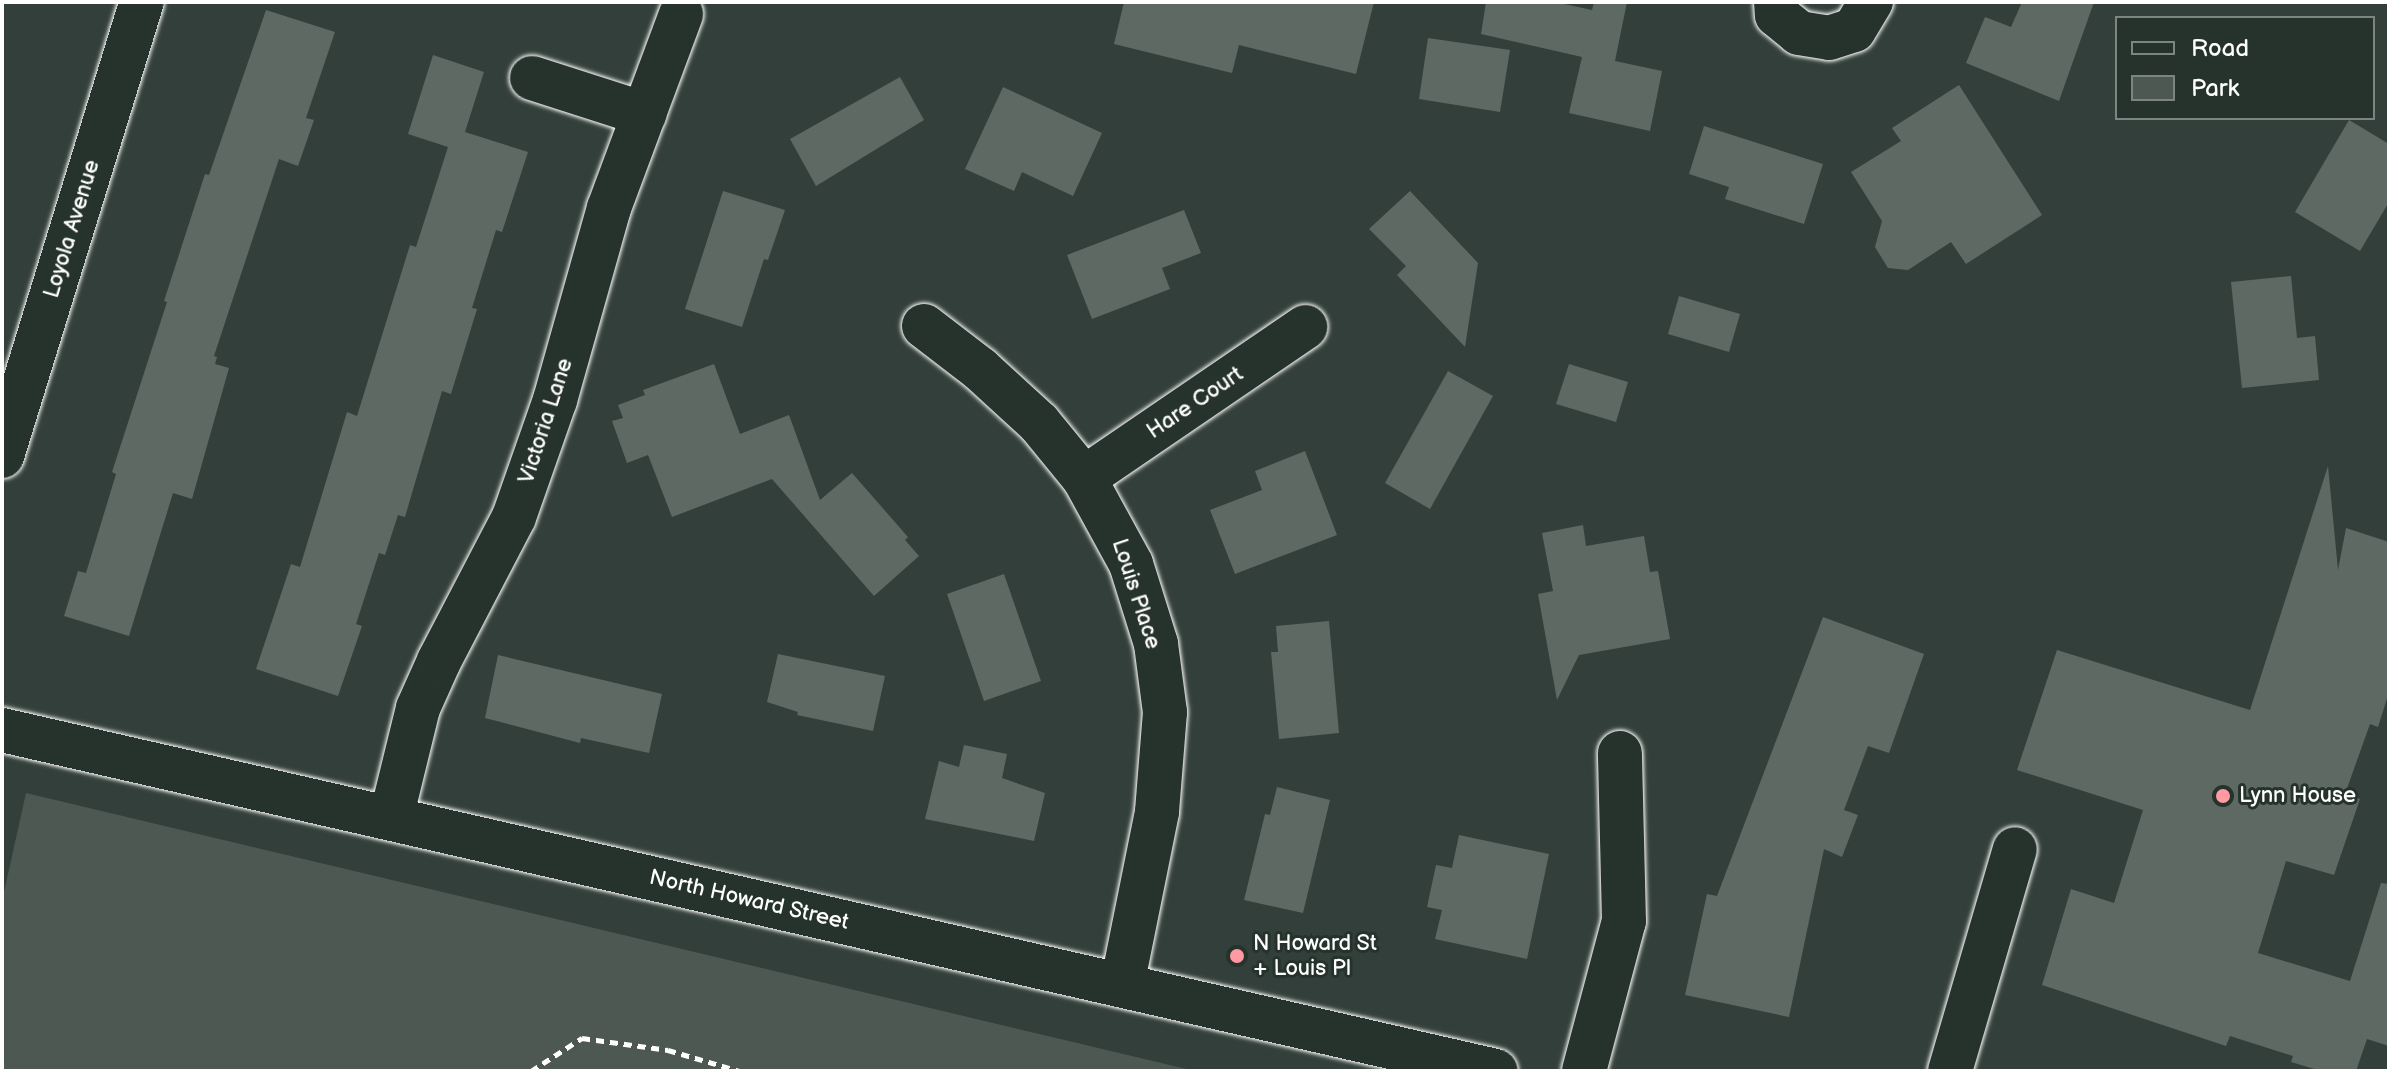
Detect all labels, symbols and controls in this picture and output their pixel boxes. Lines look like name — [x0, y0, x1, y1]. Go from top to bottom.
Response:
legend — [2115, 16, 2375, 120]
text: Road — [2191, 34, 2249, 63]
text: Park — [2191, 74, 2239, 103]
street label: Loyola Avenue — [38, 157, 106, 301]
street label: Victoria Lane — [513, 355, 579, 487]
street label: Hare Court — [1142, 361, 1248, 445]
street label: Louis Place — [1106, 536, 1166, 652]
place label: Lynn House — [2239, 783, 2356, 809]
marker: Lynn House — [2214, 787, 2232, 805]
street label: North Howard Street — [647, 864, 851, 936]
place label: N Howard St + Louis Pl — [1253, 930, 1377, 982]
marker: N Howard St + Louis Pl — [1228, 947, 1246, 965]

